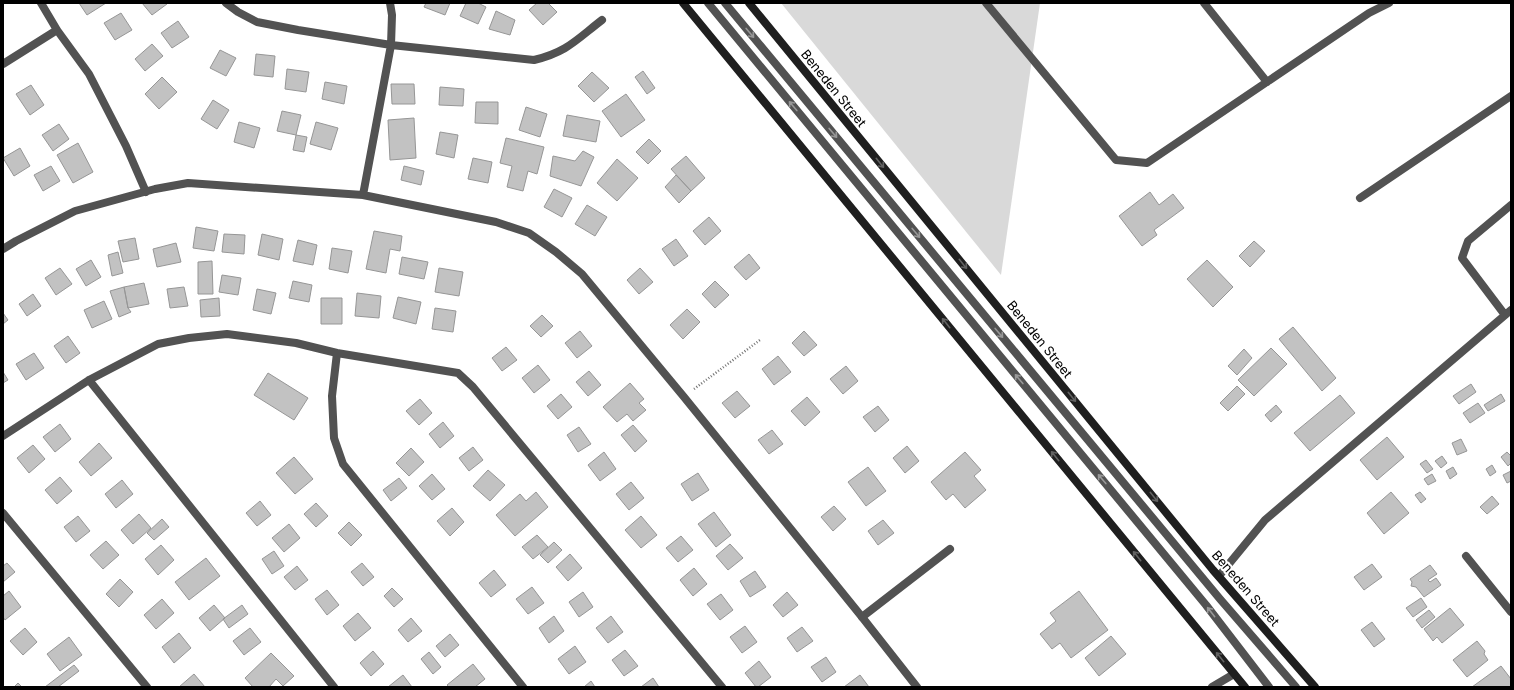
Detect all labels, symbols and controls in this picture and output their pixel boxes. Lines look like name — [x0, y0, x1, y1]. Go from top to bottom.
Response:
one-way arrow — [745, 28, 754, 38]
street label: Beneden Street — [798, 46, 870, 130]
one-way arrow — [789, 101, 798, 112]
one-way arrow — [828, 128, 837, 138]
one-way arrow — [876, 158, 885, 169]
one-way arrow — [911, 228, 920, 238]
one-way arrow — [958, 258, 967, 269]
street label: Beneden Street — [1004, 297, 1076, 381]
one-way arrow — [941, 318, 950, 328]
one-way arrow — [994, 328, 1003, 338]
one-way arrow — [1014, 374, 1023, 384]
one-way arrow — [1067, 391, 1076, 402]
one-way arrow — [1050, 450, 1059, 461]
one-way arrow — [1097, 474, 1106, 484]
one-way arrow — [1150, 492, 1158, 503]
street label: Beneden Street — [1209, 547, 1283, 629]
one-way arrow — [1133, 551, 1142, 562]
one-way arrow — [1207, 606, 1215, 617]
one-way arrow — [1215, 651, 1224, 662]

